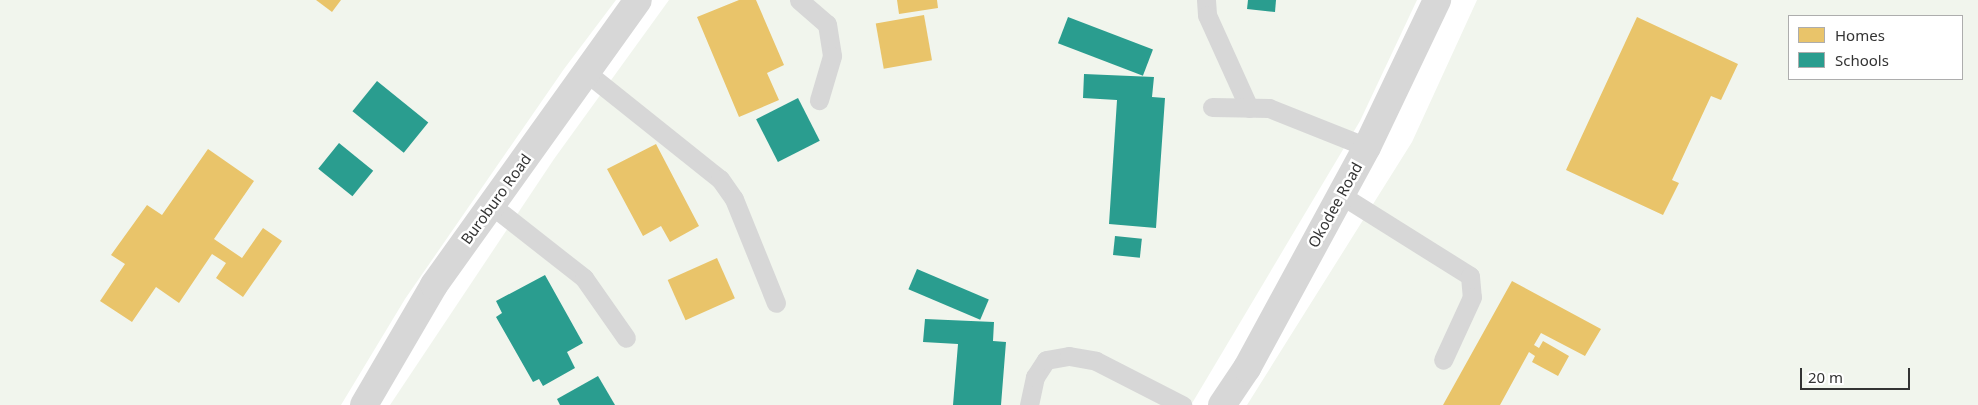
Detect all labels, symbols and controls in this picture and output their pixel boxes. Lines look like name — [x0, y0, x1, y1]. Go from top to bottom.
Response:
legend — [1788, 15, 1963, 80]
text: Homes — [1835, 25, 1885, 45]
text: Schools — [1835, 50, 1889, 70]
street label: Buroburo Road — [457, 150, 535, 248]
street label: Okodee Road — [1304, 159, 1366, 251]
scale bar — [1803, 358, 1913, 390]
text: 20 m — [1808, 367, 1843, 387]

